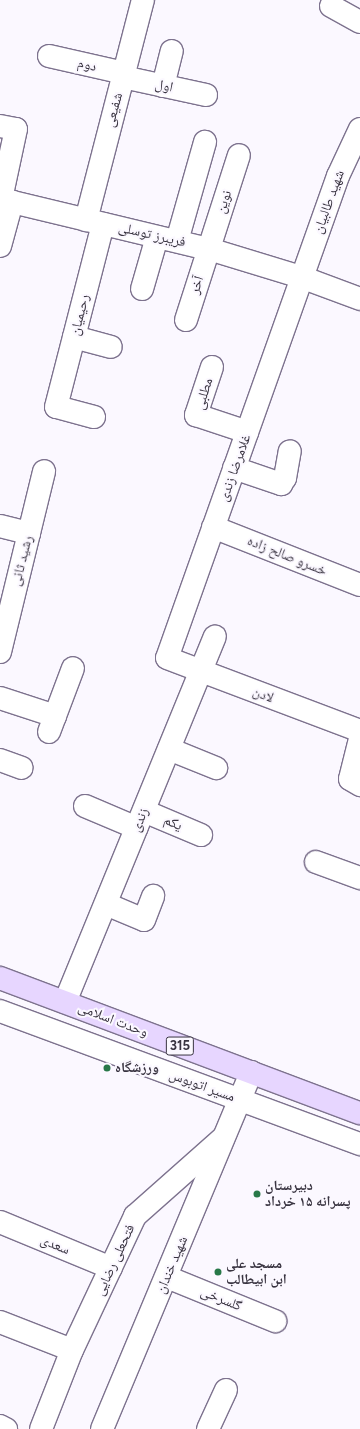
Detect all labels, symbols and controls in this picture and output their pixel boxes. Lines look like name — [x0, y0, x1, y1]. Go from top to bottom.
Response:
street label: دوم — [76, 55, 98, 75]
street label: اول — [153, 76, 175, 96]
street label: شفیعی — [101, 91, 127, 129]
street label: شهید طالبیان — [310, 168, 348, 236]
street label: نوین — [212, 188, 236, 216]
street label: فریبرز توسلی — [117, 219, 187, 251]
street label: آخر — [186, 274, 208, 296]
street label: رحیمیان — [67, 293, 93, 337]
street label: مطلبی — [191, 376, 217, 412]
street label: غلامرضا زندی — [215, 432, 255, 504]
street label: خسرو صالح زاده — [245, 532, 329, 580]
street label: رشید ثانی — [8, 534, 36, 588]
street label: لادن — [250, 683, 276, 707]
street label: زندی — [127, 805, 153, 835]
street label: یکم — [161, 812, 185, 834]
street label: وحدت اسلامی — [76, 999, 150, 1041]
road number: 315 — [165, 1035, 195, 1057]
place label: ورزشگاه — [115, 1060, 159, 1076]
marker: ورزشگاه — [102, 1063, 112, 1073]
street label: مسیر اتوبوس — [167, 1066, 237, 1106]
place label: دبیرستان پسرانه ۱۵ خرداد — [265, 1178, 351, 1210]
marker: دبیرستان پسرانه ۱۵ خرداد — [252, 1189, 262, 1199]
street label: فتحعلی رضایی — [91, 1222, 139, 1298]
street label: سعدی — [38, 1232, 72, 1258]
street label: شهید خندان — [152, 1234, 192, 1296]
place label: مسجد علی ابن ابیطالب — [226, 1256, 287, 1288]
marker: مسجد علی ابن ابیطالب — [213, 1267, 223, 1277]
street label: گلسرخی — [198, 1283, 244, 1315]

